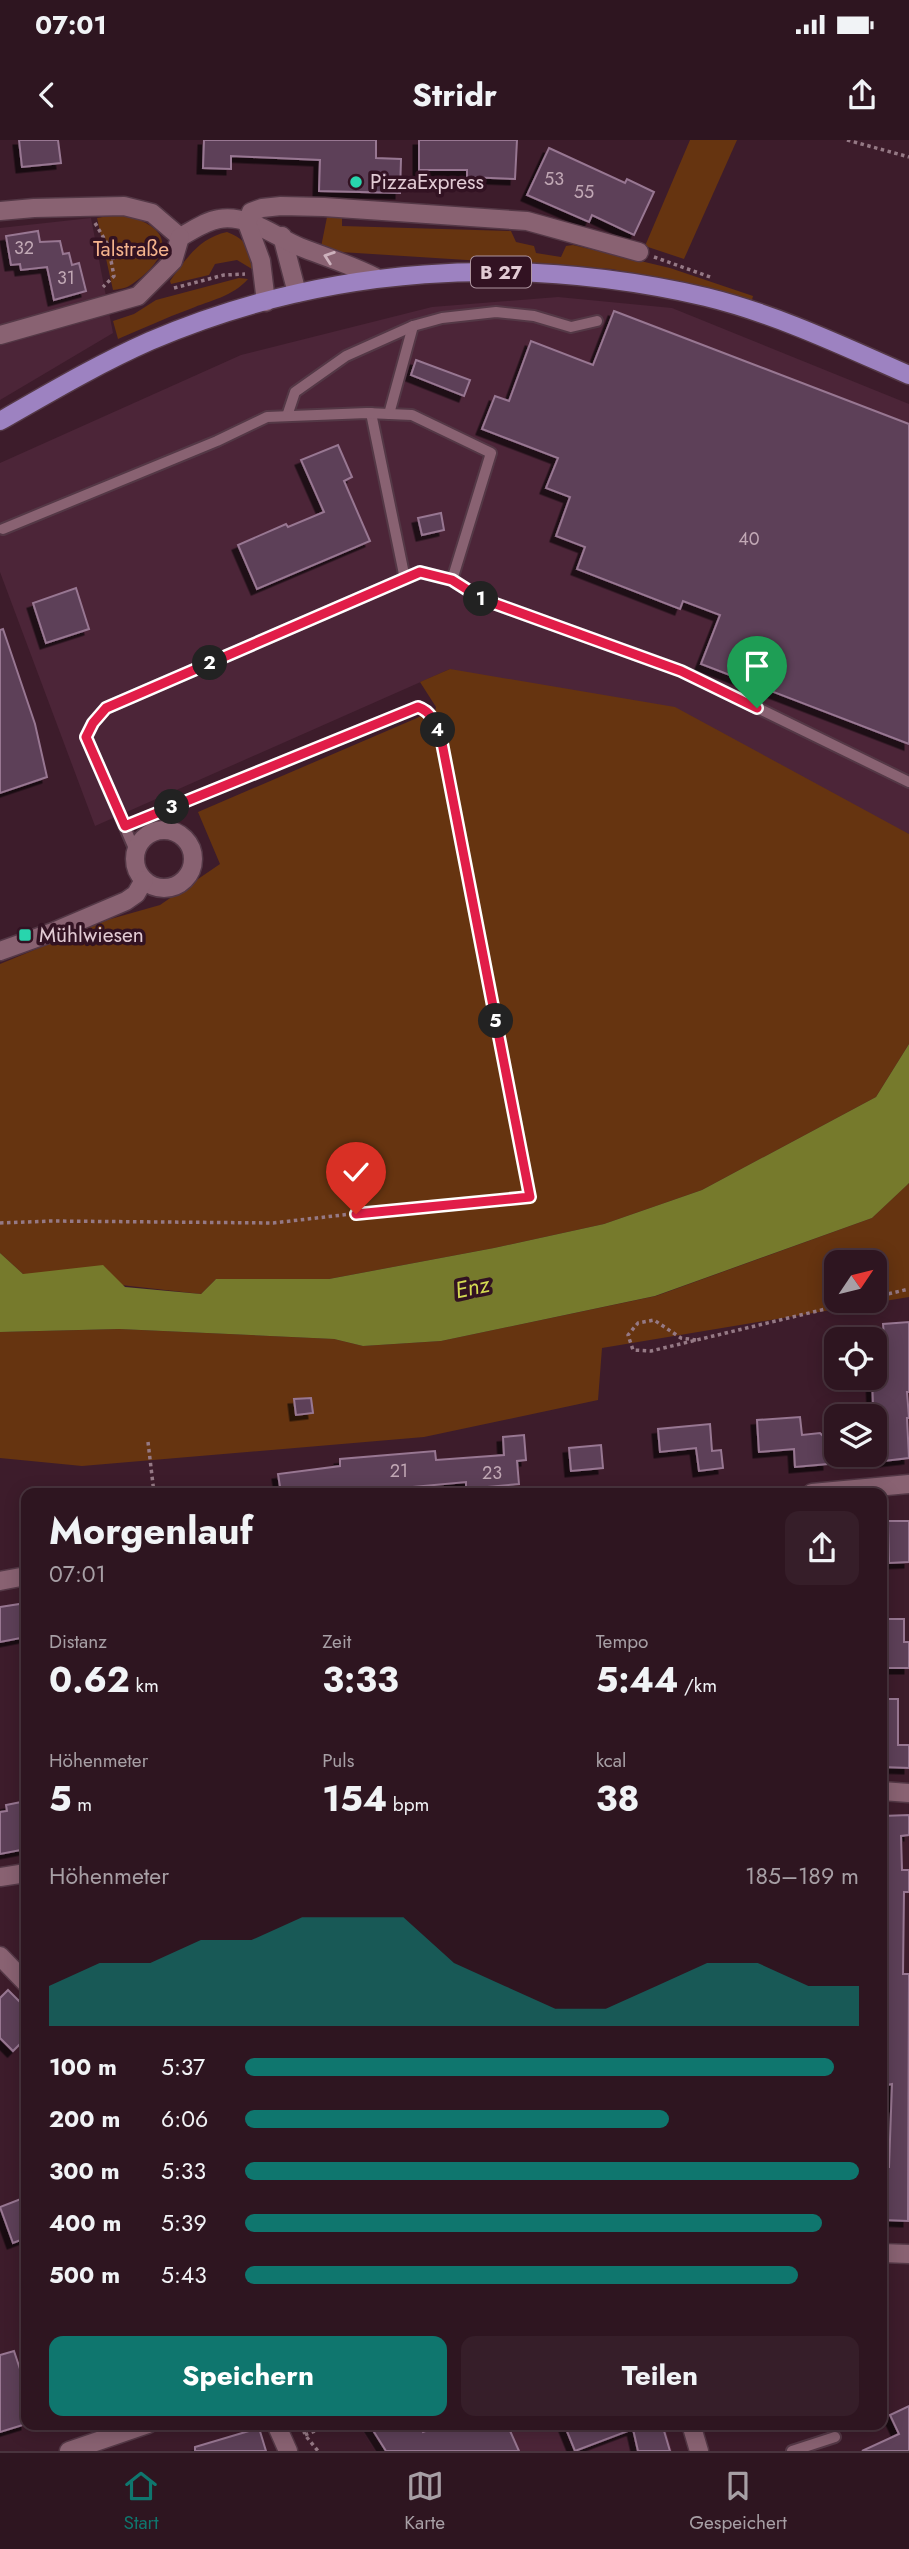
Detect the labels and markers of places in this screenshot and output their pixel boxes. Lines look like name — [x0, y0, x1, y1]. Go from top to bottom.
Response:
place label: PizzaExpress — [370, 167, 484, 197]
marker: PizzaExpress — [348, 174, 364, 190]
pin: 1 — [463, 582, 498, 616]
pin — [727, 636, 787, 708]
pin: 2 — [192, 645, 228, 680]
pin: 4 — [420, 712, 456, 748]
pin: 3 — [154, 790, 190, 824]
place label: Mühlwiesen — [39, 920, 144, 950]
marker: Mühlwiesen — [17, 927, 33, 943]
pin: 5 — [478, 1004, 514, 1038]
pin — [326, 1142, 386, 1214]

